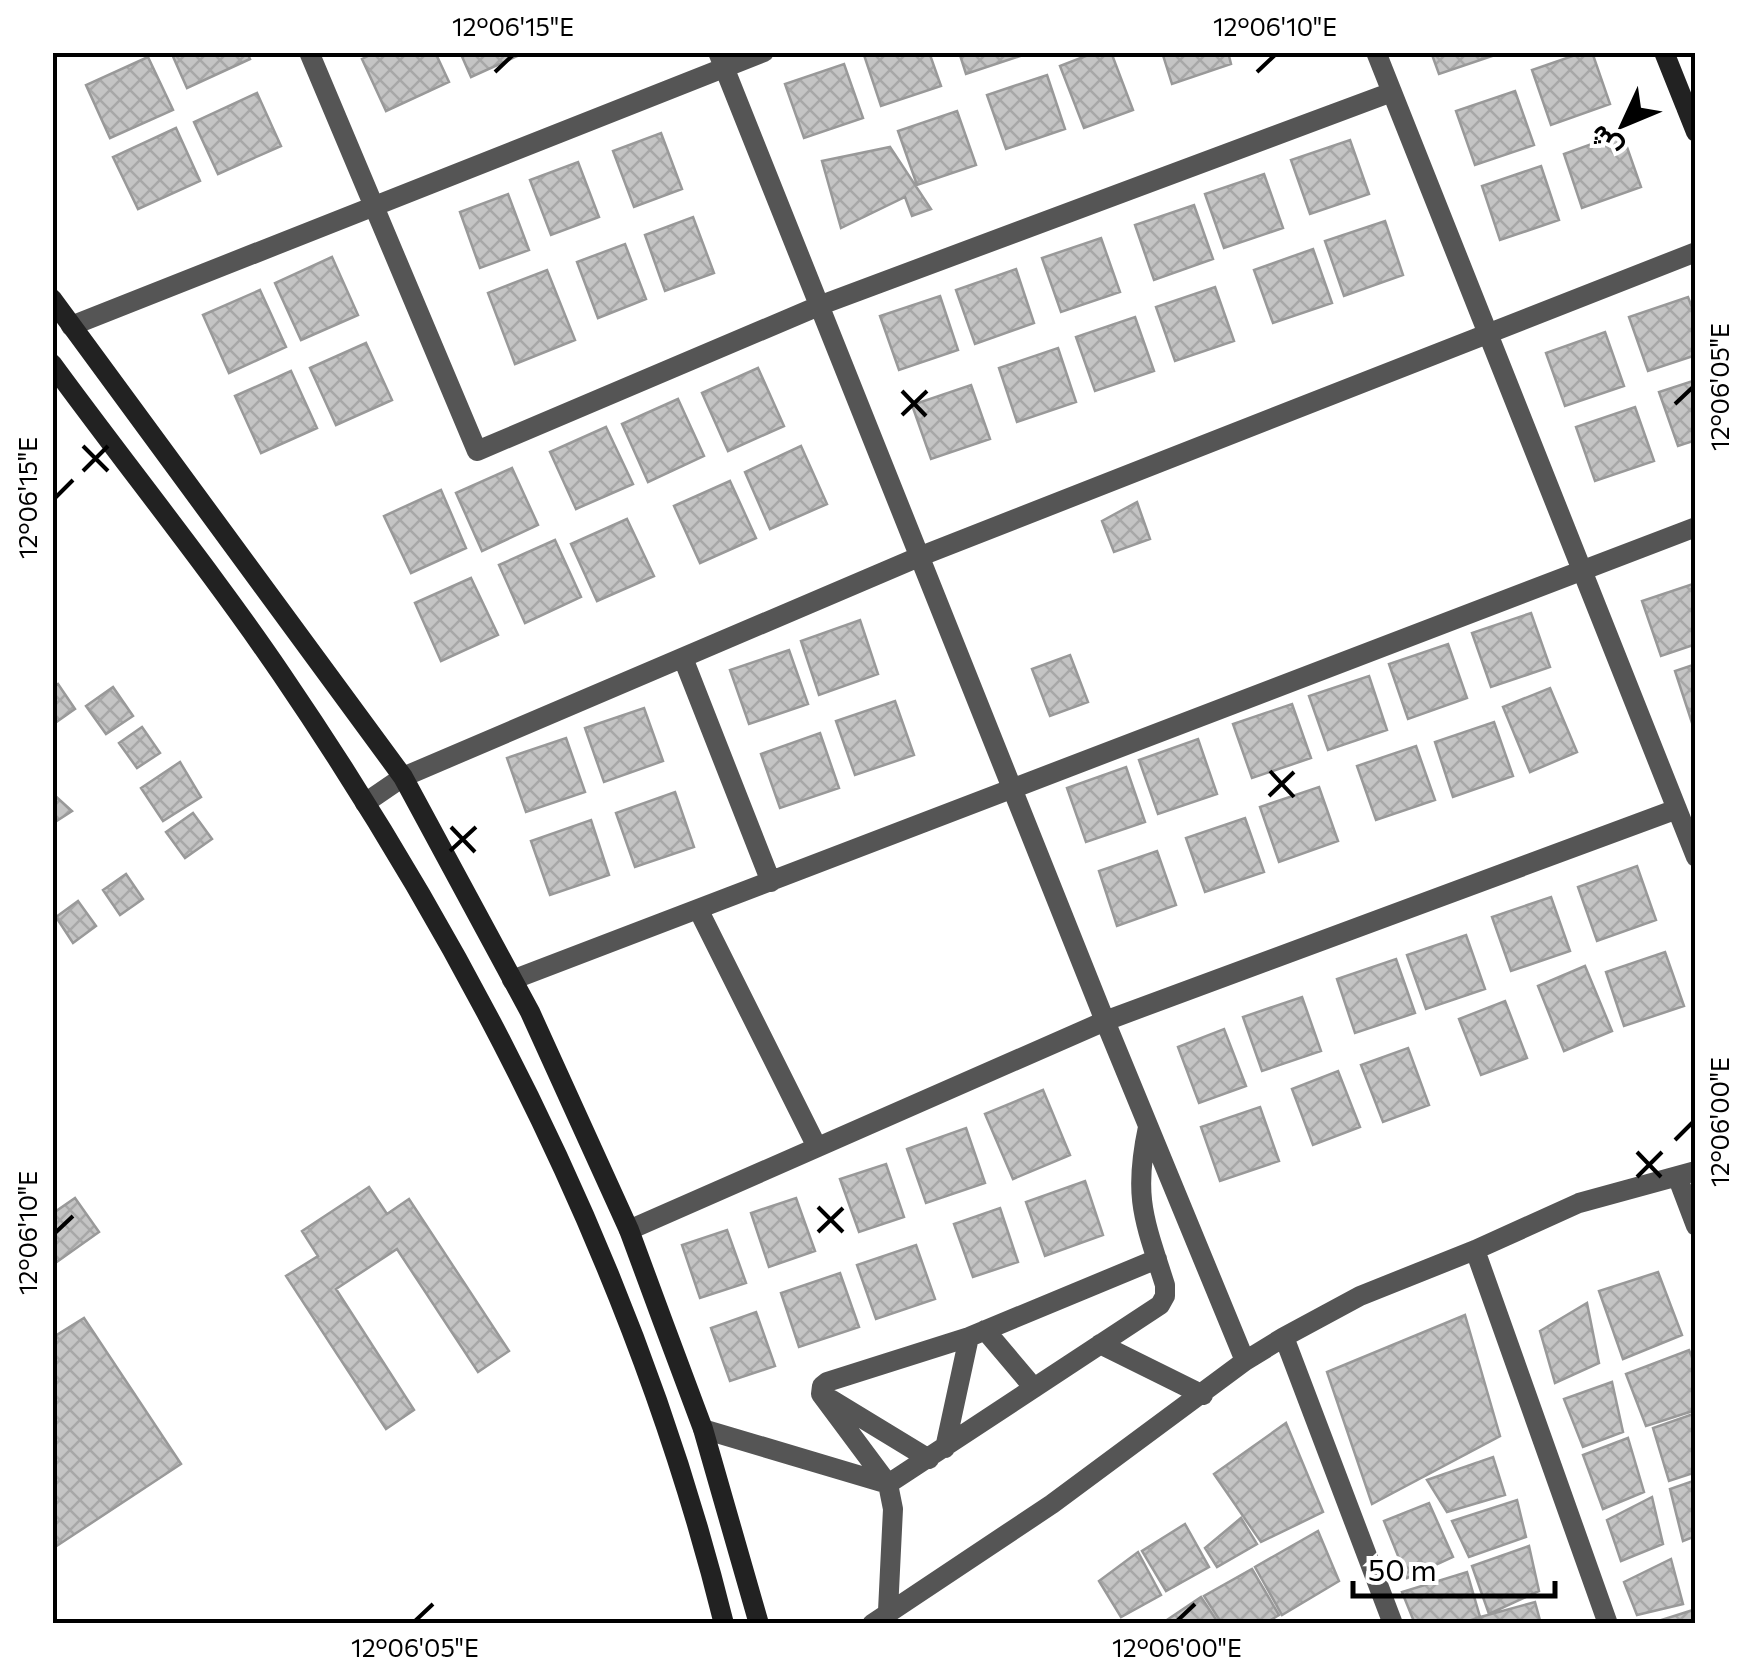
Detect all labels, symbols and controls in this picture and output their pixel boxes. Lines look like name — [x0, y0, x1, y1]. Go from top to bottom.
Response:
text: 12°06'15"E — [452, 11, 574, 41]
text: 12°06'10"E — [1213, 11, 1337, 41]
north arrow — [1573, 75, 1673, 175]
text: ش — [1580, 118, 1629, 167]
text: 12°06'05"E — [1704, 323, 1734, 451]
text: 12°06'15"E — [12, 437, 42, 559]
text: 12°06'00"E — [1704, 1057, 1734, 1187]
text: 12°06'10"E — [12, 1171, 42, 1295]
scale bar — [1353, 1536, 1556, 1598]
text: 50 m — [1368, 1550, 1437, 1587]
text: 12°06'05"E — [351, 1632, 479, 1662]
text: 12°06'00"E — [1112, 1632, 1242, 1662]

